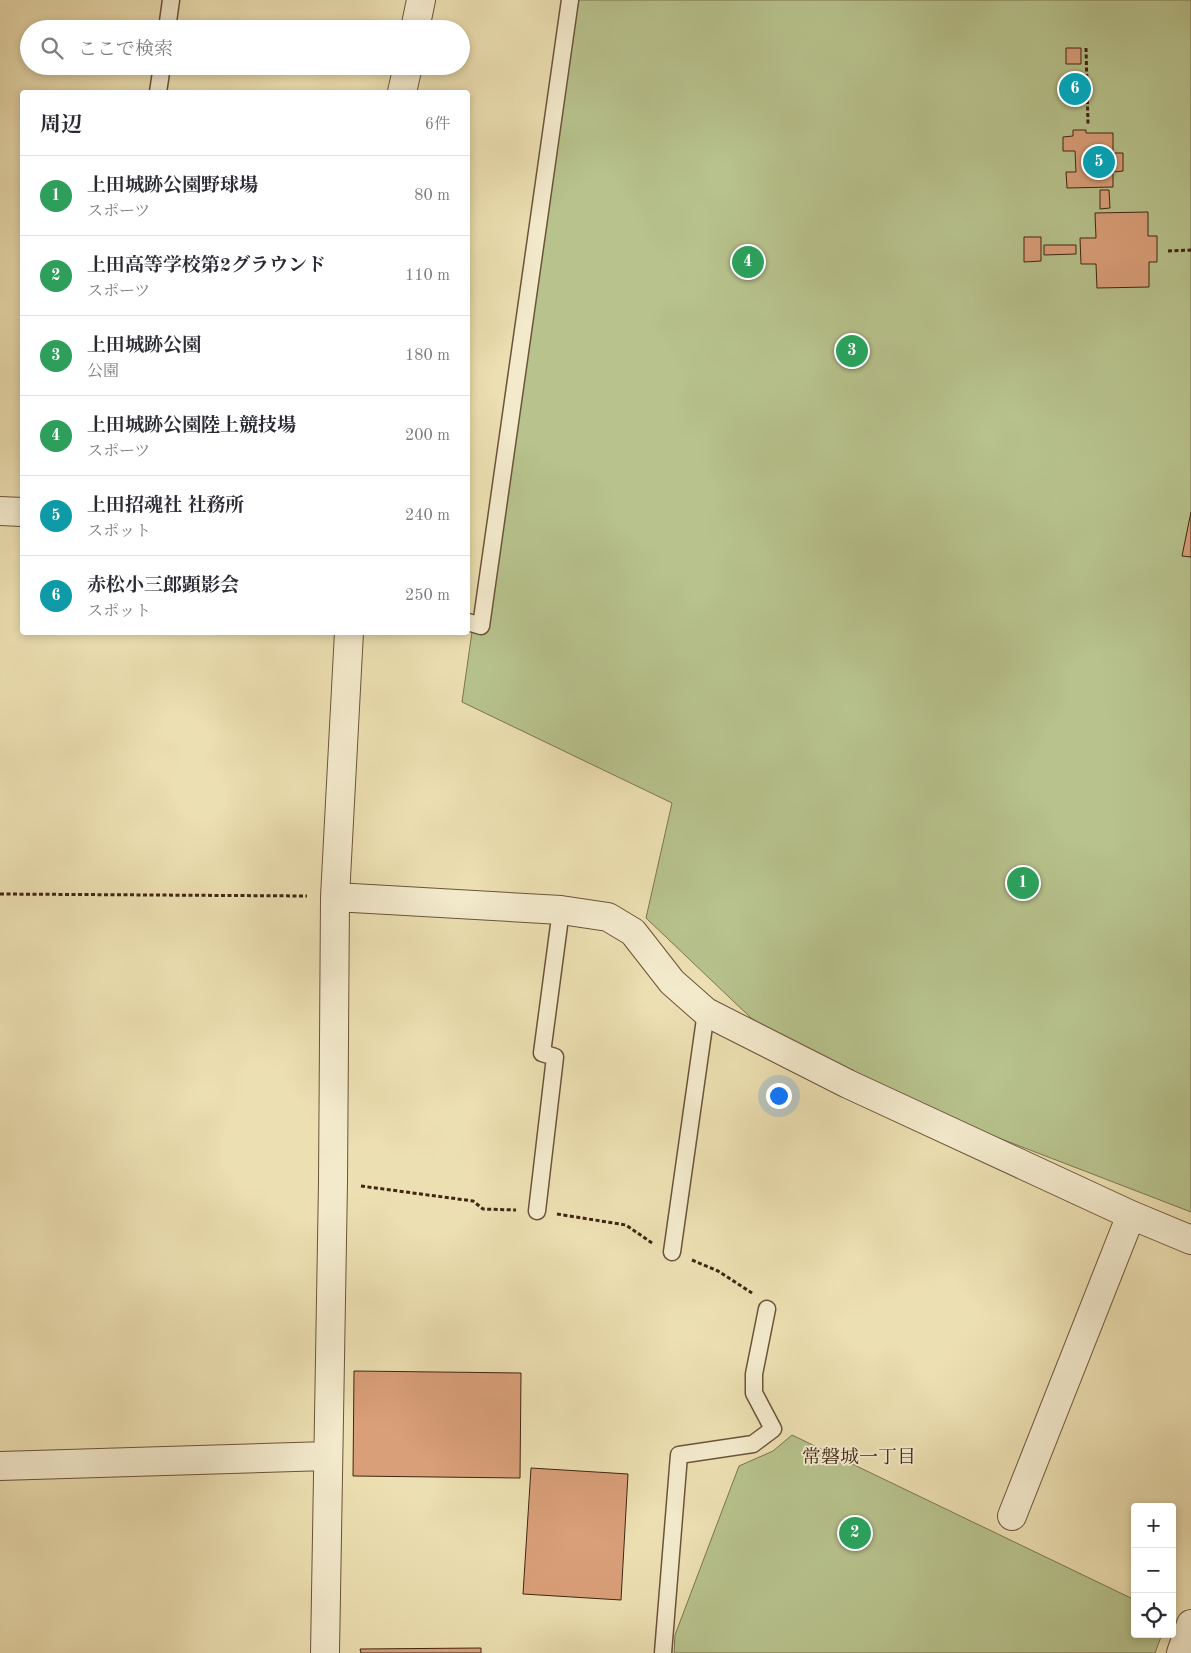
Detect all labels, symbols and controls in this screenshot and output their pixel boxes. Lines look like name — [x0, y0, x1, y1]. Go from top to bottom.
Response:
search box — [20, 20, 470, 75]
icon: search — [38, 34, 66, 62]
text: ここで検索 — [78, 41, 173, 60]
pin: 6 — [1059, 70, 1091, 108]
text: 周辺 — [40, 115, 82, 136]
text: 6件 — [425, 117, 450, 133]
pin: 5 — [1083, 143, 1115, 181]
text: 上田城跡公園野球場 — [87, 177, 258, 196]
text: 1 — [51, 188, 61, 204]
text: 80 m — [414, 188, 450, 204]
text: スポーツ — [87, 204, 150, 220]
pin: 4 — [732, 243, 764, 281]
text: 上田高等学校第2グラウンド — [87, 257, 326, 276]
text: 2 — [51, 268, 61, 284]
text: 110 m — [405, 268, 450, 284]
text: スポーツ — [87, 284, 150, 300]
pin: 3 — [836, 332, 868, 370]
text: 上田城跡公園 — [87, 337, 201, 356]
text: 3 — [51, 348, 61, 364]
text: 180 m — [405, 348, 450, 364]
text: 公園 — [87, 364, 119, 380]
text: 上田城跡公園陸上競技場 — [87, 417, 296, 436]
text: 4 — [51, 428, 61, 444]
text: 200 m — [405, 428, 450, 444]
text: スポーツ — [87, 444, 150, 460]
text: 上田招魂社 社務所 — [87, 497, 244, 516]
text: 5 — [51, 508, 61, 524]
text: 240 m — [405, 508, 450, 524]
text: スポット — [87, 524, 151, 540]
text: 赤松小三郎顕影会 — [87, 577, 239, 596]
text: 6 — [51, 588, 61, 604]
text: 250 m — [405, 588, 450, 604]
text: スポット — [87, 604, 151, 620]
pin: 1 — [1007, 864, 1039, 902]
your location — [766, 1083, 792, 1109]
district label: 常磐城一丁目 — [802, 1447, 916, 1468]
map controls — [1131, 1503, 1176, 1638]
button: + — [1131, 1503, 1176, 1548]
pin: 2 — [839, 1514, 871, 1552]
button: − — [1131, 1548, 1176, 1593]
button: locate — [1131, 1593, 1176, 1638]

